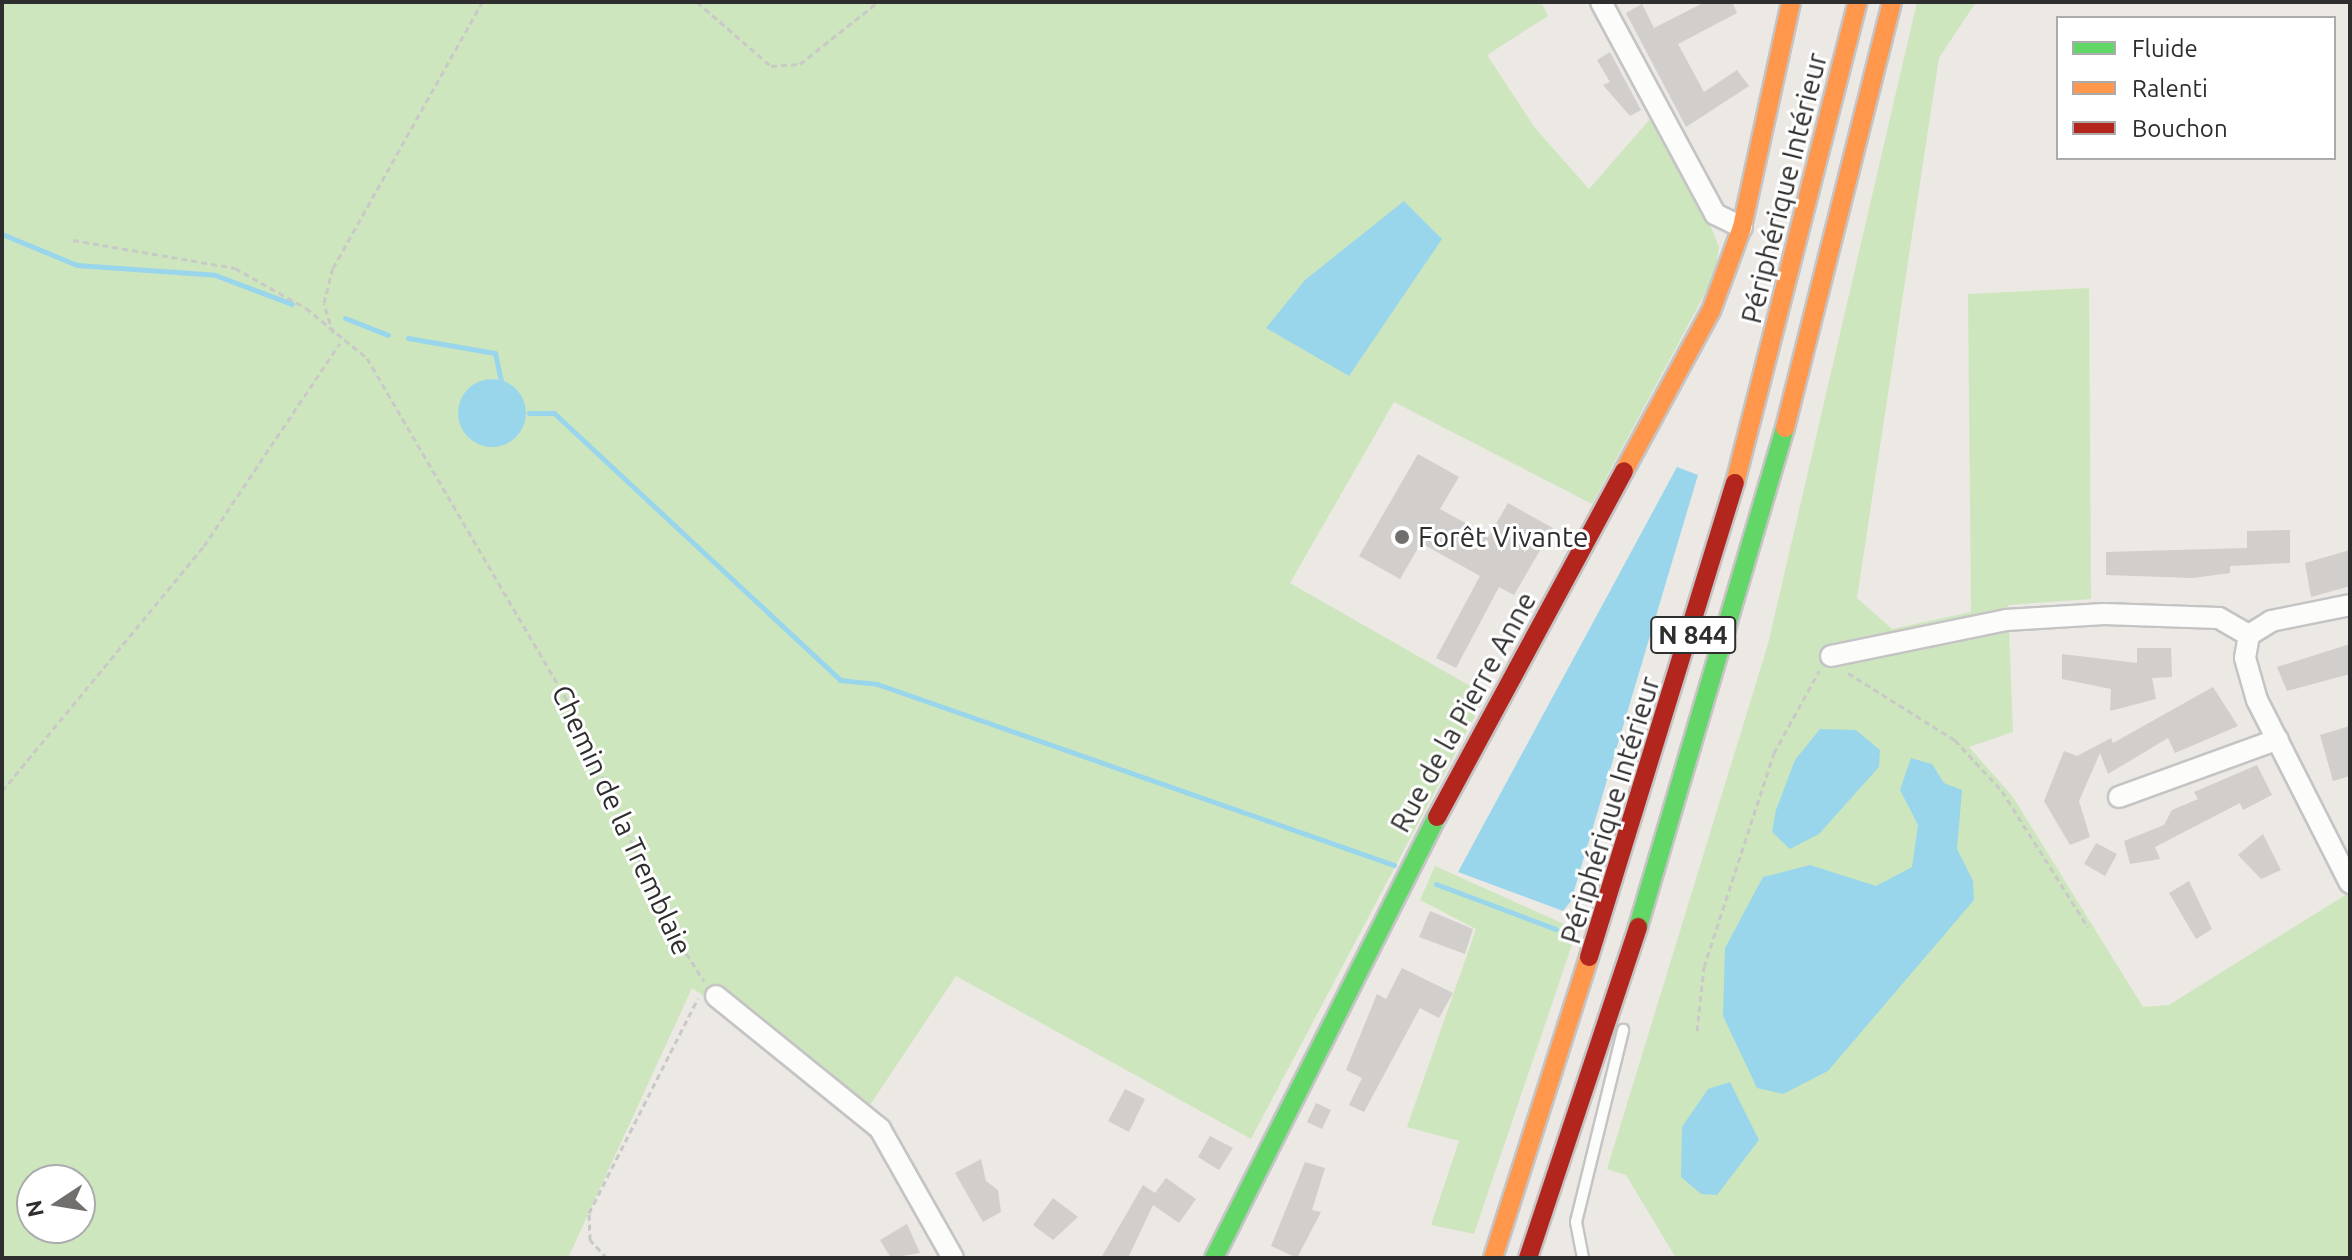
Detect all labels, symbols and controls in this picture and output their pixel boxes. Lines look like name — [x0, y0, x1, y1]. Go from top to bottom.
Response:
legend — [2056, 16, 2336, 160]
text: Fluide — [2132, 35, 2198, 62]
street label: Périphérique Intérieur — [1734, 49, 1834, 327]
text: Ralenti — [2132, 75, 2208, 102]
text: Bouchon — [2132, 115, 2228, 142]
place label: Forêt Vivante — [1418, 520, 1588, 554]
marker: Forêt Vivante — [1393, 528, 1411, 546]
street label: Rue de la Pierre Anne — [1383, 586, 1543, 838]
road number: N 844 — [1649, 613, 1737, 657]
street label: Périphérique Intérieur — [1553, 672, 1667, 948]
street label: Chemin de la Tremblaie — [545, 680, 699, 960]
north arrow — [16, 1164, 96, 1244]
text: N — [20, 1198, 48, 1219]

